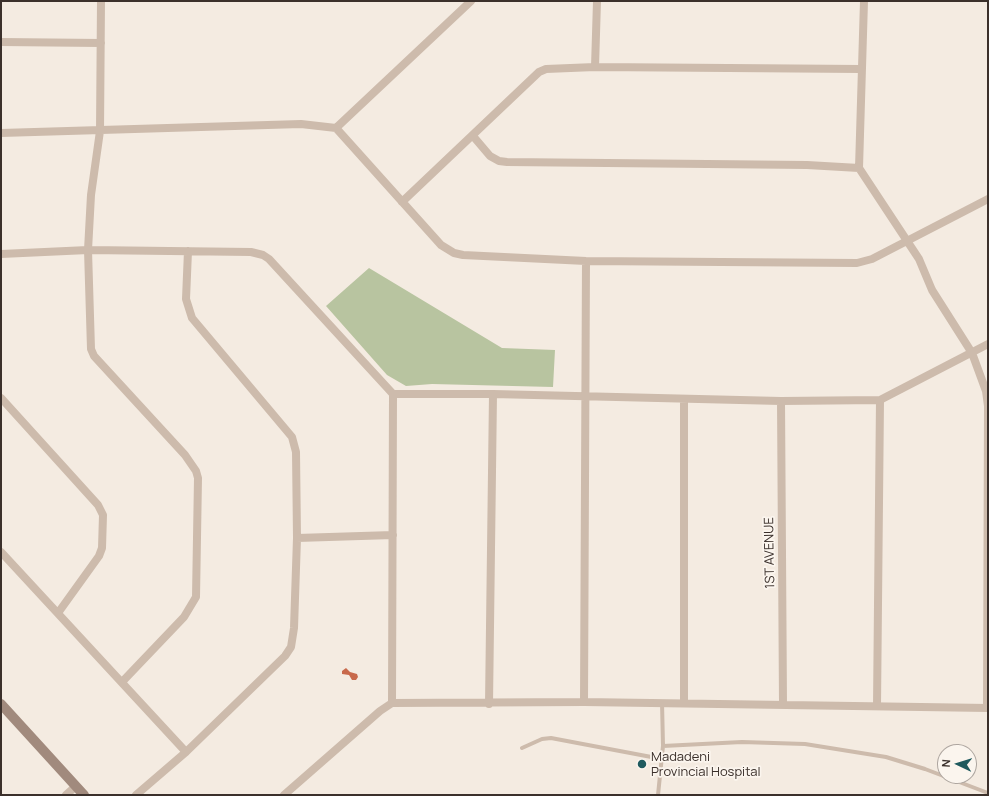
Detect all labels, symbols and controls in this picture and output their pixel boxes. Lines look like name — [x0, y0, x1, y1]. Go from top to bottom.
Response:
street label: 1ST AVENUE — [762, 517, 778, 589]
north arrow — [937, 744, 977, 784]
place label: Madadeni Provincial Hospital — [651, 749, 761, 780]
marker: Madadeni Provincial Hospital — [636, 758, 648, 770]
text: N — [938, 759, 953, 768]

